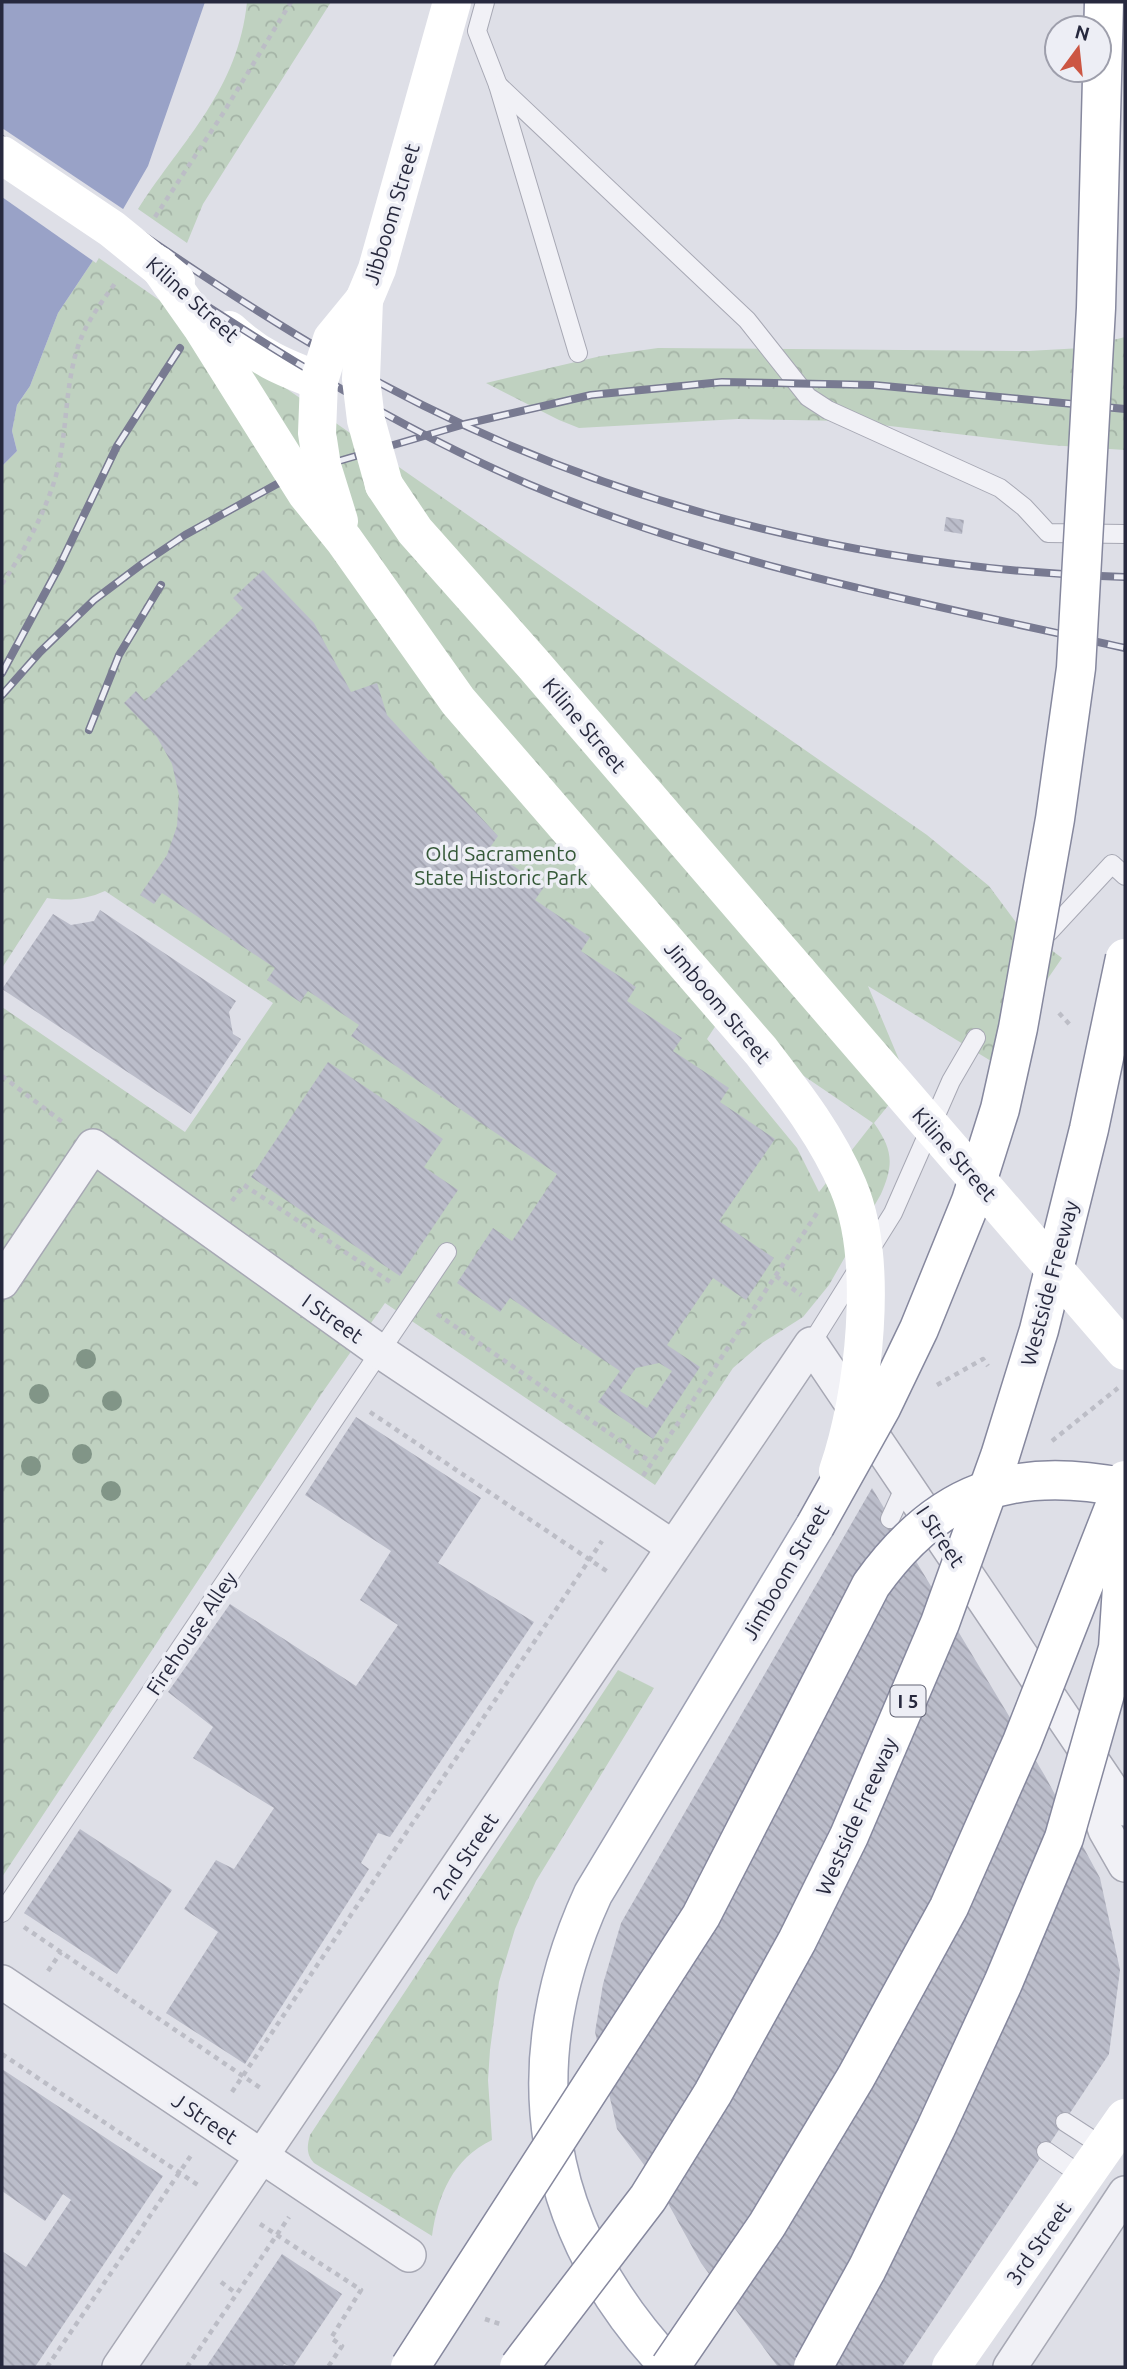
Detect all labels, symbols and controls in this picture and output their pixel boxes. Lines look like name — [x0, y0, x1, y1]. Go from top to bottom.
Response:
north arrow — [1043, 14, 1113, 84]
text: N — [1073, 20, 1092, 45]
street label: Jibboom Street — [358, 141, 424, 287]
street label: Kiline Street — [142, 251, 244, 347]
street label: Kiline Street — [539, 673, 631, 777]
park label: Old Sacramento State Historic Park — [414, 841, 588, 889]
street label: Jimboom Street — [660, 936, 776, 1068]
street label: Kiline Street — [908, 1102, 1002, 1206]
street label: Westside Freeway — [1015, 1198, 1083, 1368]
street label: I Street — [298, 1288, 368, 1348]
street label: Jimboom Street — [737, 1500, 833, 1644]
street label: I Street — [912, 1501, 970, 1571]
street label: Firehouse Alley — [141, 1567, 241, 1699]
road number: I 5 — [890, 1686, 926, 1716]
street label: Westside Freeway — [810, 1733, 902, 1899]
street label: 2nd Street — [427, 1808, 503, 1904]
street label: J Street — [168, 2087, 242, 2149]
street label: 3rd Street — [1001, 2197, 1075, 2289]

